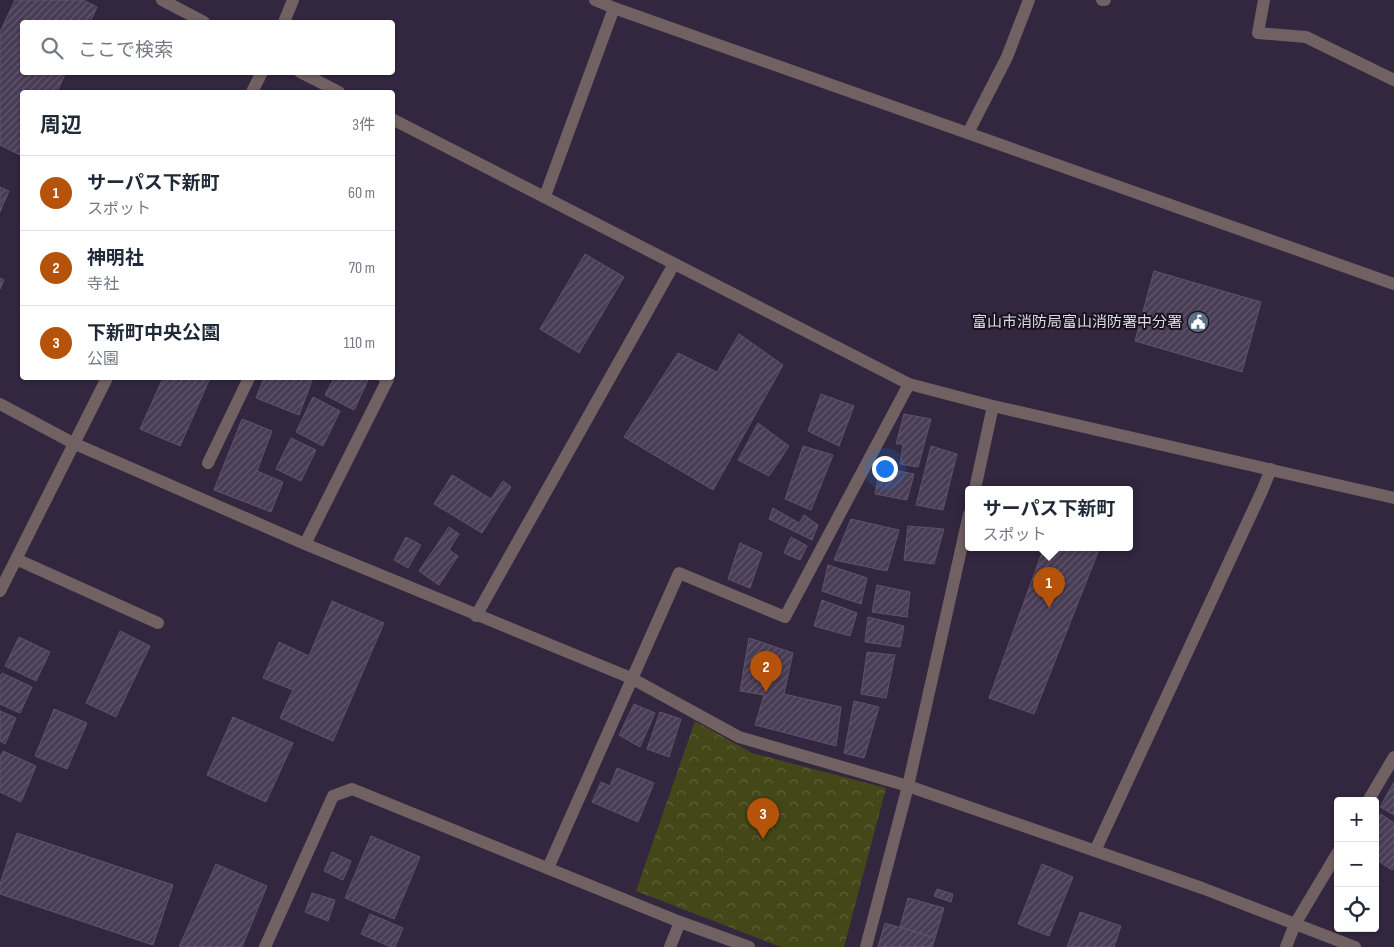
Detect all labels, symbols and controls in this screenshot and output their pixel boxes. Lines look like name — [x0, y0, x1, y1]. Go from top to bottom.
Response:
search box — [20, 20, 395, 75]
icon: search — [38, 34, 66, 62]
text: ここで検索 — [78, 39, 173, 62]
text: 周辺 — [40, 113, 82, 138]
text: 3件 — [352, 116, 375, 135]
text: サーパス下新町 — [87, 172, 220, 195]
text: 1 — [53, 184, 59, 203]
text: 60 m — [348, 184, 375, 203]
text: スポット — [87, 200, 151, 219]
text: 神明社 — [87, 247, 144, 270]
text: 2 — [52, 259, 60, 278]
text: 70 m — [349, 259, 375, 278]
text: 寺社 — [87, 275, 119, 294]
public building icon: 富山市消防局富山消防署中分署 — [1186, 310, 1210, 334]
place label: 富山市消防局富山消防署中分署 — [972, 313, 1182, 332]
text: 下新町中央公園 — [87, 322, 220, 345]
text: 3 — [52, 334, 60, 353]
text: 110 m — [344, 334, 375, 353]
text: 公園 — [87, 350, 119, 369]
your location — [872, 456, 898, 482]
popup — [965, 486, 1133, 551]
text: サーパス下新町 — [983, 498, 1115, 521]
text: スポット — [983, 526, 1047, 545]
pin: 1 — [1033, 567, 1065, 608]
pin: 2 — [750, 651, 782, 692]
map controls — [1334, 797, 1379, 932]
button: + — [1334, 797, 1379, 842]
pin: 3 — [747, 798, 779, 839]
button: − — [1334, 842, 1379, 887]
button: locate — [1334, 887, 1379, 932]

